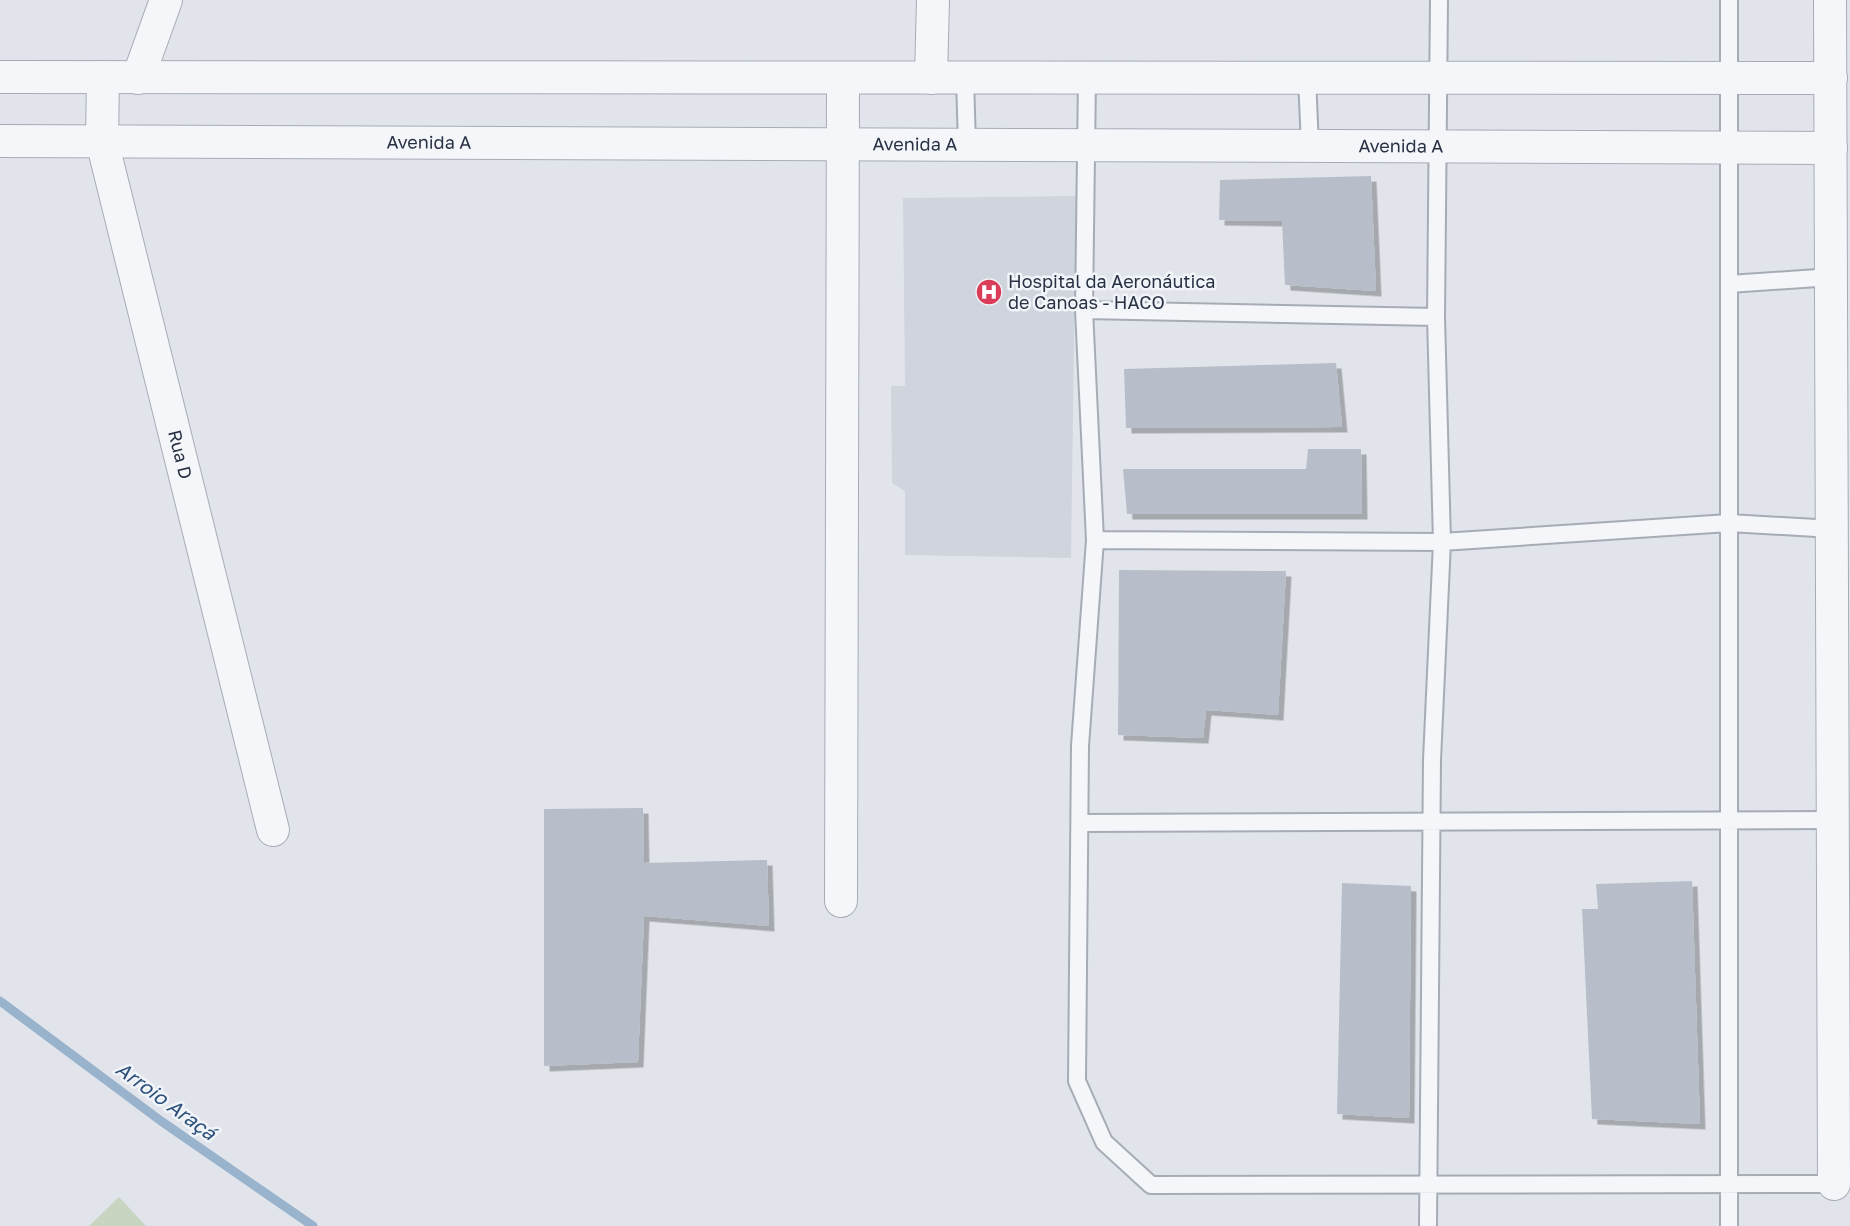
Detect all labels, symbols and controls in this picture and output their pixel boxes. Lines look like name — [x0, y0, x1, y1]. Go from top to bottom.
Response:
street label: Avenida A — [387, 130, 471, 153]
street label: Avenida A — [873, 132, 957, 155]
street label: Avenida A — [1359, 134, 1443, 157]
place label: Hospital da Aeronáutica de Canoas - HACO — [1008, 270, 1215, 313]
hospital icon: Hospital da Aeronáutica de Canoas - HACO — [974, 277, 1004, 307]
street label: Rua D — [164, 427, 197, 481]
water label: Arroio Araçá — [111, 1056, 223, 1147]

